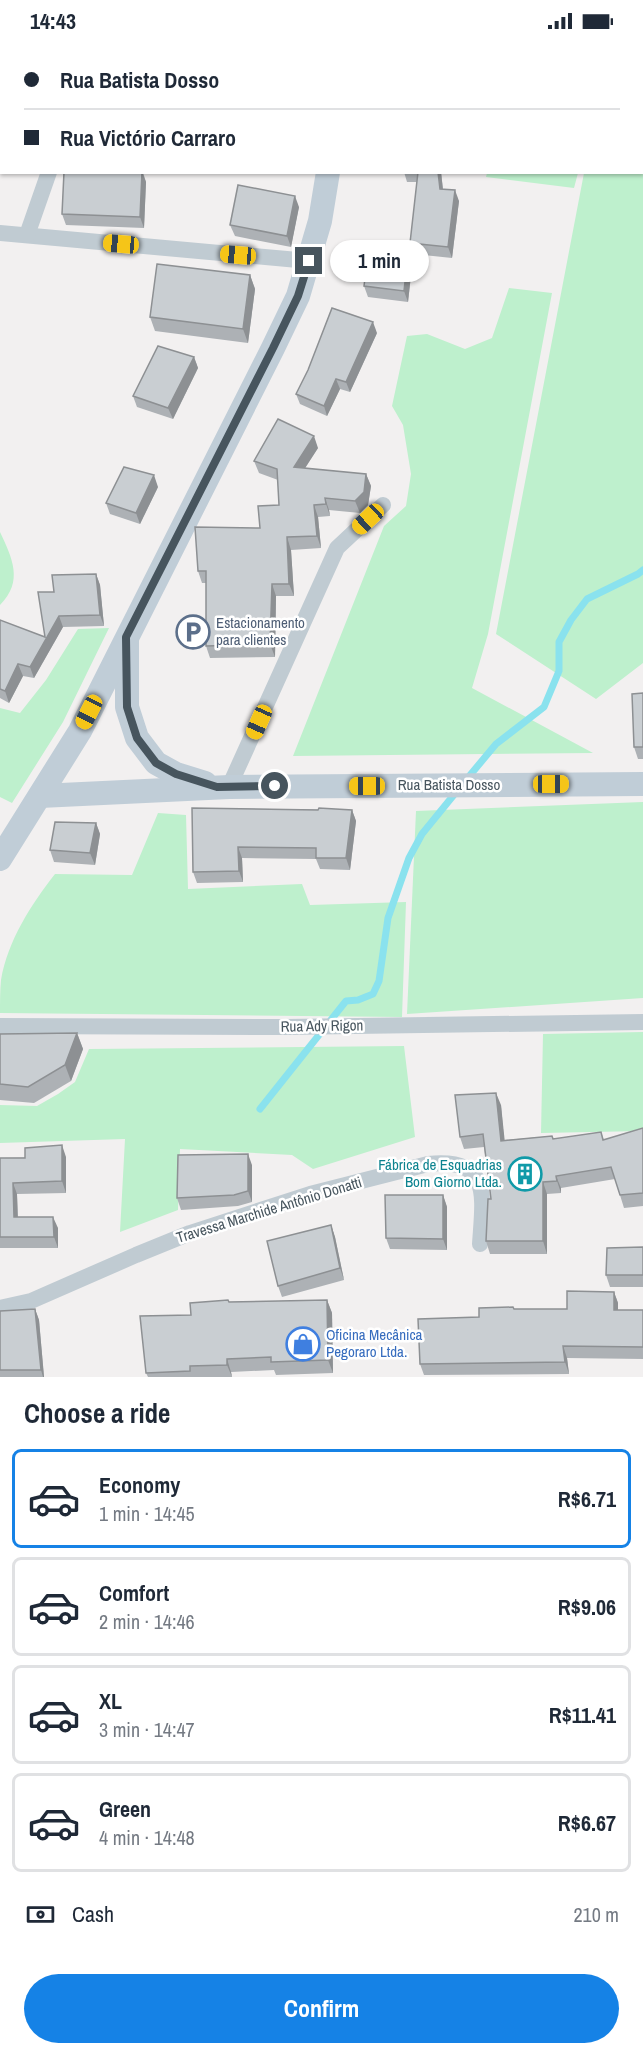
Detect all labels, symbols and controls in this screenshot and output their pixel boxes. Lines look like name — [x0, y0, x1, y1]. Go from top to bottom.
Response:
text: 14:43 — [30, 6, 76, 36]
text: Rua Batista Dosso — [60, 65, 219, 95]
text: Rua Victório Carraro — [60, 123, 236, 153]
car — [102, 233, 140, 255]
callout: 1 min — [330, 240, 429, 282]
car — [219, 244, 257, 266]
route end — [295, 247, 322, 274]
text: 1 min — [358, 247, 401, 274]
car — [349, 500, 387, 538]
place label: Estacionamento para clientes — [216, 612, 305, 650]
parking icon: Estacionamento para clientes — [175, 614, 211, 650]
car — [73, 692, 105, 732]
car — [243, 702, 275, 742]
route start — [261, 772, 288, 799]
street label: Rua Batista Dosso — [398, 774, 500, 795]
car — [533, 775, 569, 793]
car — [349, 777, 385, 795]
street label: Rua Ady Rigon — [280, 1014, 364, 1037]
place label: Fábrica de Esquadrias Bom Giorno Ltda. — [378, 1154, 502, 1192]
building icon: Fábrica de Esquadrias Bom Giorno Ltda. — [507, 1156, 543, 1192]
street label: Travessa Marchide Antônio Donatti — [173, 1171, 364, 1248]
place label: Oficina Mecânica Pegoraro Ltda. — [326, 1324, 423, 1362]
shop icon: Oficina Mecânica Pegoraro Ltda. — [285, 1326, 321, 1362]
text: Choose a ride — [24, 1395, 170, 1431]
text: Economy — [99, 1470, 180, 1500]
icon: car — [27, 1472, 81, 1526]
text: R$6.71 — [558, 1484, 616, 1514]
text: 1 min · 14:45 — [99, 1500, 195, 1527]
text: Comfort — [99, 1578, 169, 1608]
icon: car — [27, 1580, 81, 1634]
text: R$9.06 — [558, 1592, 616, 1622]
text: 2 min · 14:46 — [99, 1608, 195, 1635]
text: XL — [99, 1686, 122, 1716]
icon: car — [27, 1688, 81, 1742]
text: R$11.41 — [549, 1700, 616, 1730]
text: 3 min · 14:47 — [99, 1716, 195, 1743]
text: Green — [99, 1794, 151, 1824]
icon: car — [27, 1796, 81, 1850]
text: R$6.67 — [558, 1808, 616, 1838]
text: 4 min · 14:48 — [99, 1824, 195, 1851]
icon: cash — [24, 1898, 57, 1931]
text: Cash — [72, 1899, 114, 1929]
text: 210 m — [573, 1901, 619, 1928]
button: Confirm — [24, 1974, 619, 2043]

